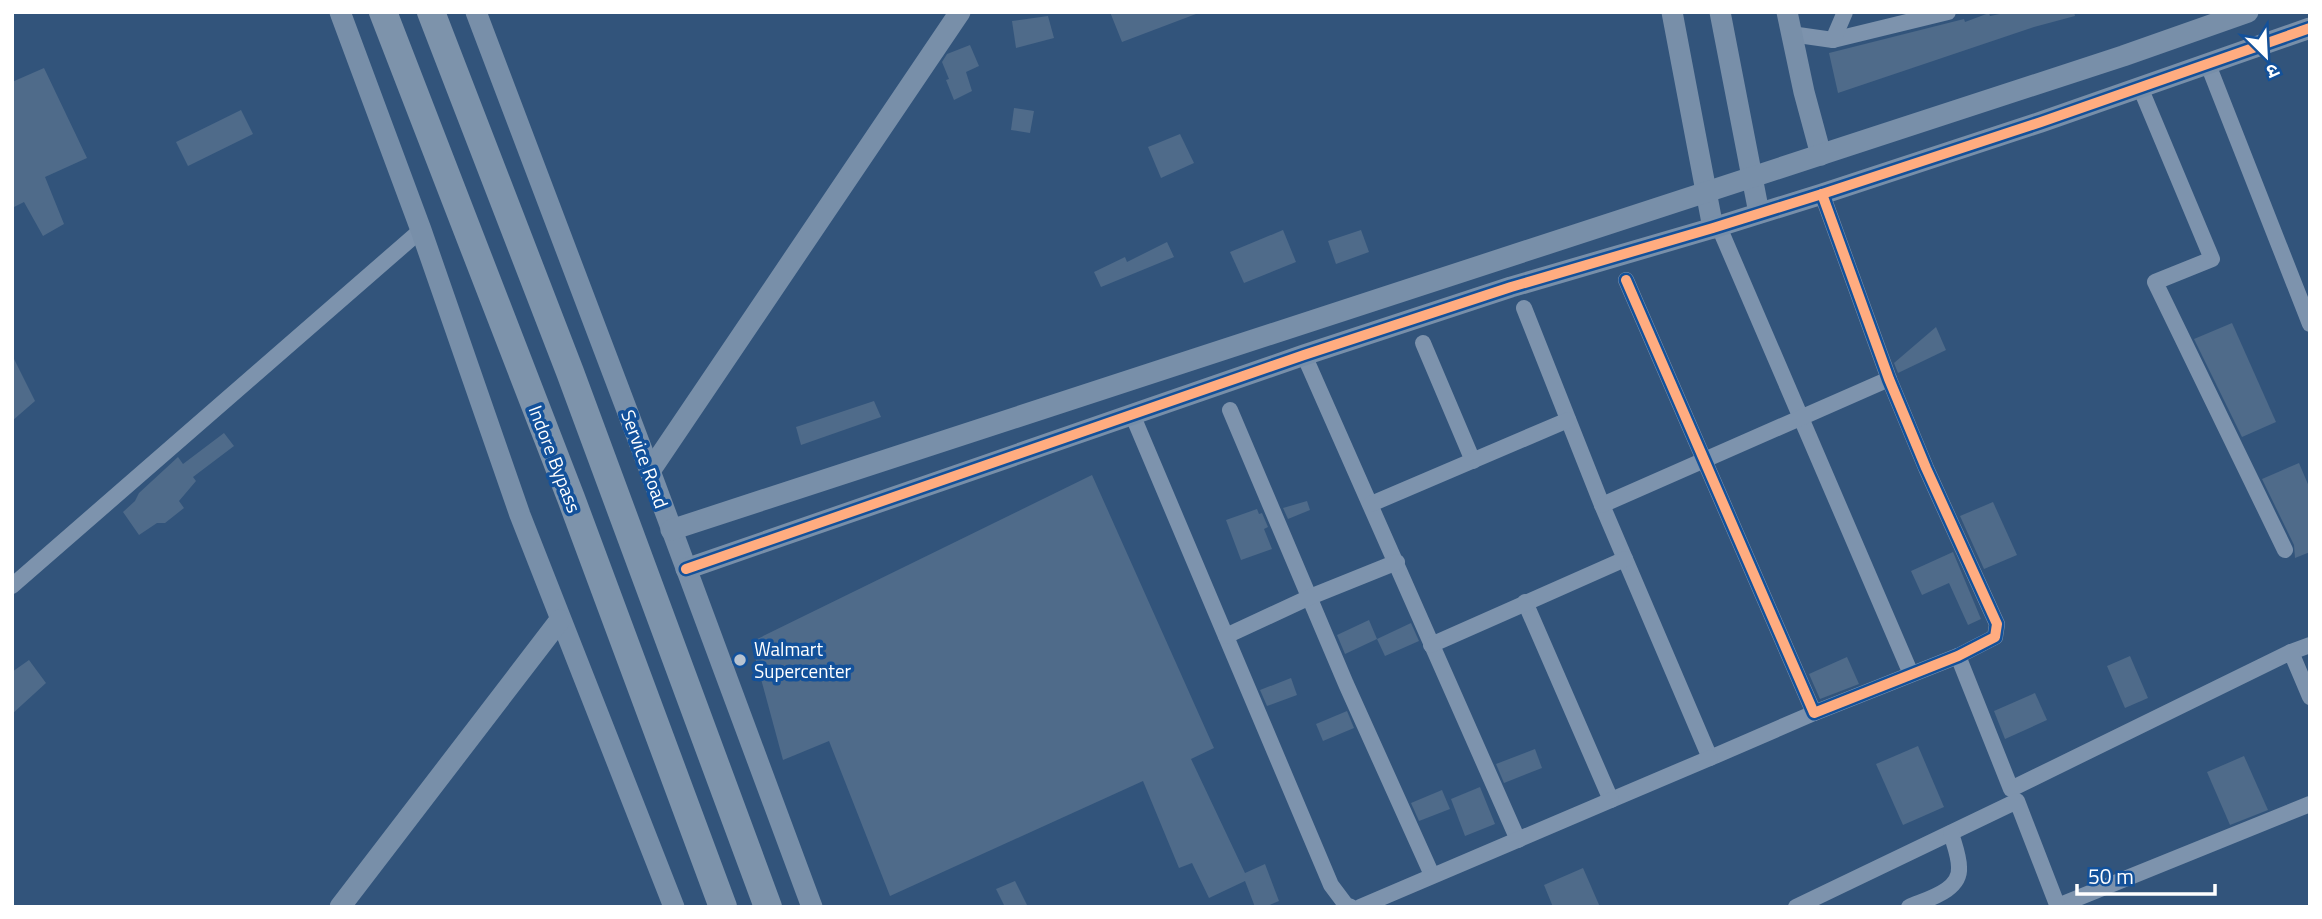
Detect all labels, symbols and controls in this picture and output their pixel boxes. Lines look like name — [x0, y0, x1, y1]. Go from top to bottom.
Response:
north arrow — [2231, 21, 2301, 91]
text: उ — [2261, 56, 2284, 88]
street label: Indore Bypass — [522, 401, 589, 517]
street label: Service Road — [614, 406, 677, 512]
place label: Walmart Supercenter — [754, 634, 852, 685]
marker: Walmart Supercenter — [732, 652, 748, 668]
scale bar — [2077, 852, 2215, 896]
text: 50 m — [2088, 860, 2134, 892]

